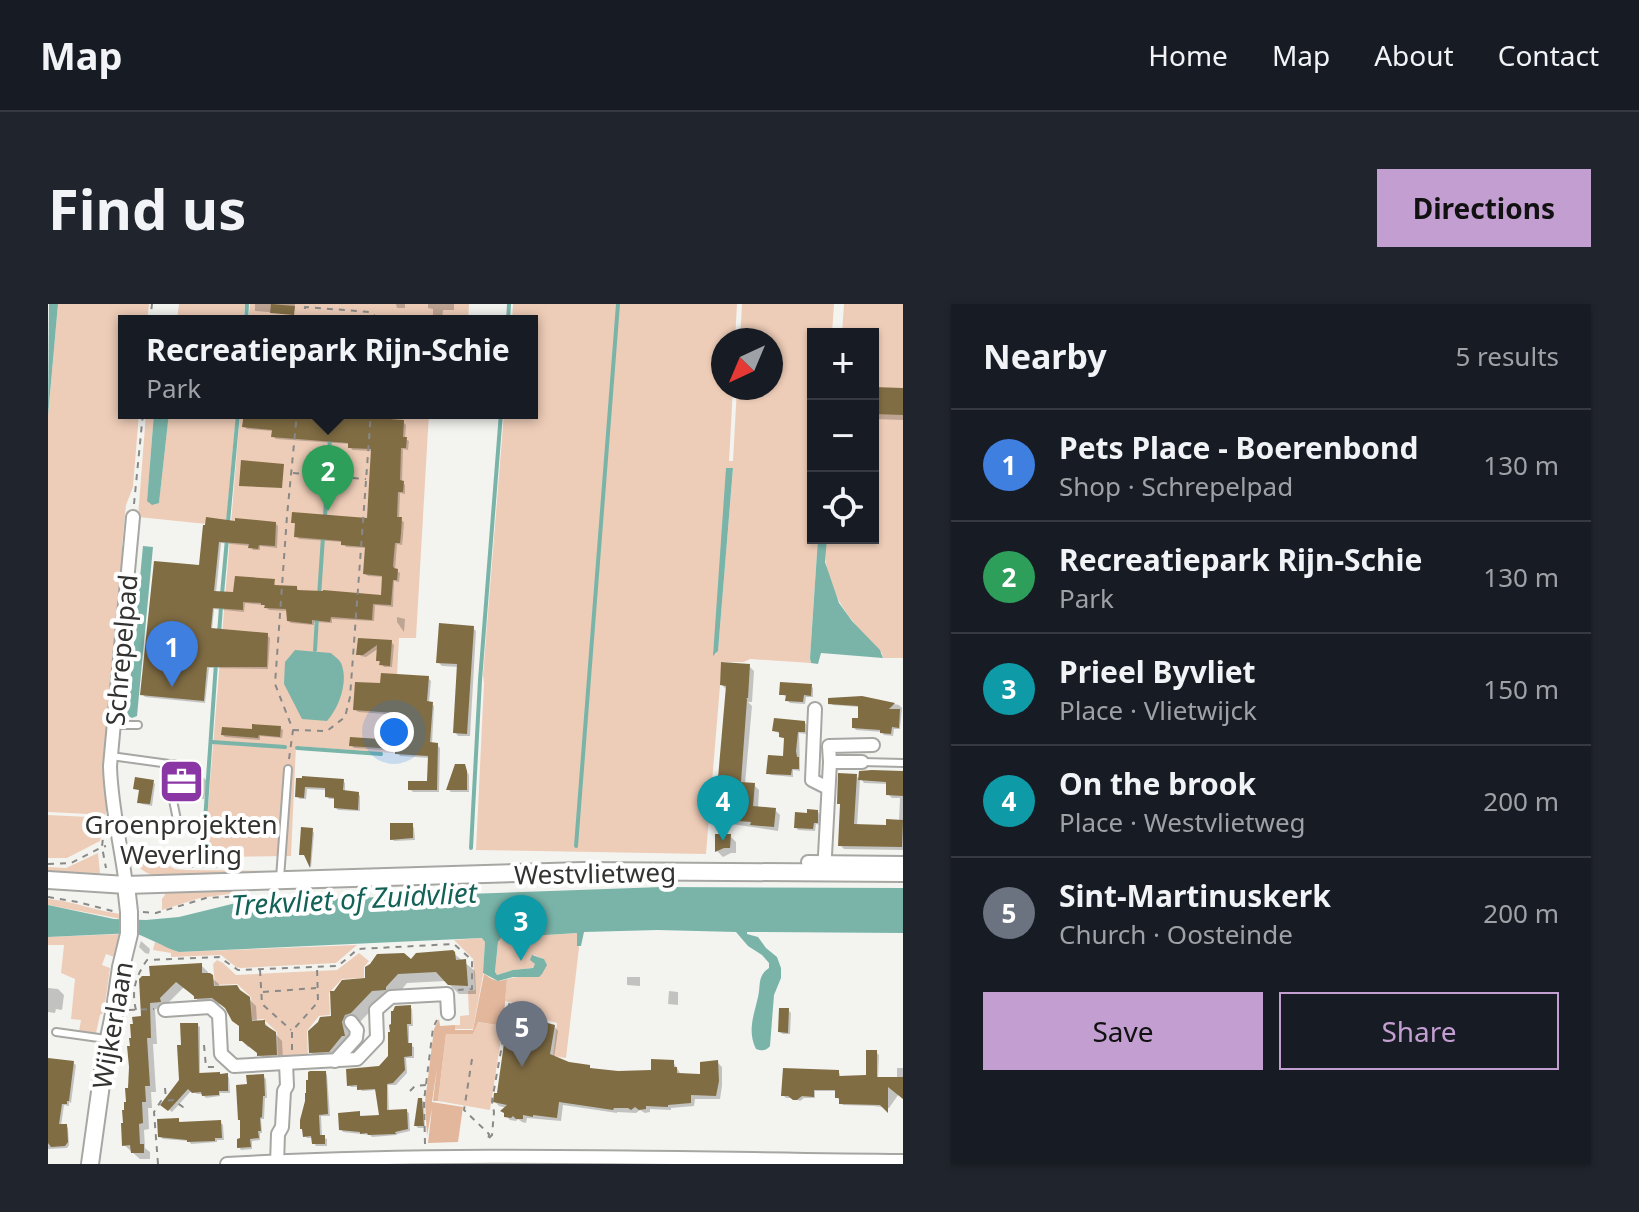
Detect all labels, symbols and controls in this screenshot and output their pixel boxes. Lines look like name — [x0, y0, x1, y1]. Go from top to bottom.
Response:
text: Map — [40, 29, 123, 81]
text: Home — [1148, 36, 1228, 74]
text: Map — [1272, 36, 1330, 74]
text: About — [1374, 36, 1454, 74]
text: Contact — [1498, 36, 1599, 74]
button: Directions — [1377, 169, 1591, 247]
text: Find us — [48, 170, 246, 246]
popup — [118, 315, 538, 419]
north arrow — [711, 328, 783, 400]
map controls — [807, 328, 879, 544]
button: + — [807, 328, 879, 400]
text: Recreatiepark Rijn-Schie — [146, 329, 510, 370]
text: Nearby — [983, 333, 1107, 379]
text: 5 results — [1455, 338, 1559, 374]
text: Park — [146, 370, 201, 406]
button: − — [807, 400, 879, 472]
text: Pets Place - Boerenbond — [1059, 427, 1419, 468]
pin: 2 — [302, 445, 354, 511]
text: 1 — [1002, 447, 1016, 483]
text: 130 m — [1483, 447, 1559, 483]
text: Shop · Schrepelpad — [1059, 468, 1293, 504]
button: locate — [807, 472, 879, 544]
text: Recreatiepark Rijn-Schie — [1059, 539, 1422, 580]
text: 2 — [1002, 559, 1016, 595]
text: 130 m — [1483, 559, 1559, 595]
street label: Schrepelpad — [96, 573, 146, 727]
text: Park — [1059, 580, 1114, 616]
pin: 1 — [146, 621, 198, 687]
text: Prieel Byvliet — [1059, 651, 1256, 692]
text: 3 — [1002, 671, 1016, 707]
text: 150 m — [1483, 671, 1559, 707]
text: Place · Vlietwijck — [1059, 692, 1257, 728]
your location — [374, 712, 414, 752]
office icon: Groenprojekten Weverling — [157, 757, 205, 805]
text: On the brook — [1059, 763, 1256, 804]
pin: 4 — [697, 775, 749, 841]
text: 4 — [1002, 783, 1016, 819]
text: 200 m — [1483, 783, 1559, 819]
text: Place · Westvlietweg — [1059, 804, 1306, 840]
place label: Groenprojekten Weverling — [85, 806, 277, 872]
street label: Westvlietweg — [514, 854, 676, 892]
water label: Trekvliet of Zuidvliet — [230, 872, 480, 923]
text: Sint-Martinuskerk — [1059, 875, 1331, 916]
pin: 3 — [495, 895, 547, 961]
text: 5 — [1002, 895, 1016, 931]
text: 200 m — [1483, 895, 1559, 931]
text: Church · Oosteinde — [1059, 916, 1293, 952]
street label: Wijkerlaan — [83, 958, 141, 1092]
button: Save — [983, 992, 1263, 1070]
button: Share — [1279, 992, 1559, 1070]
pin: 5 — [496, 1001, 548, 1067]

